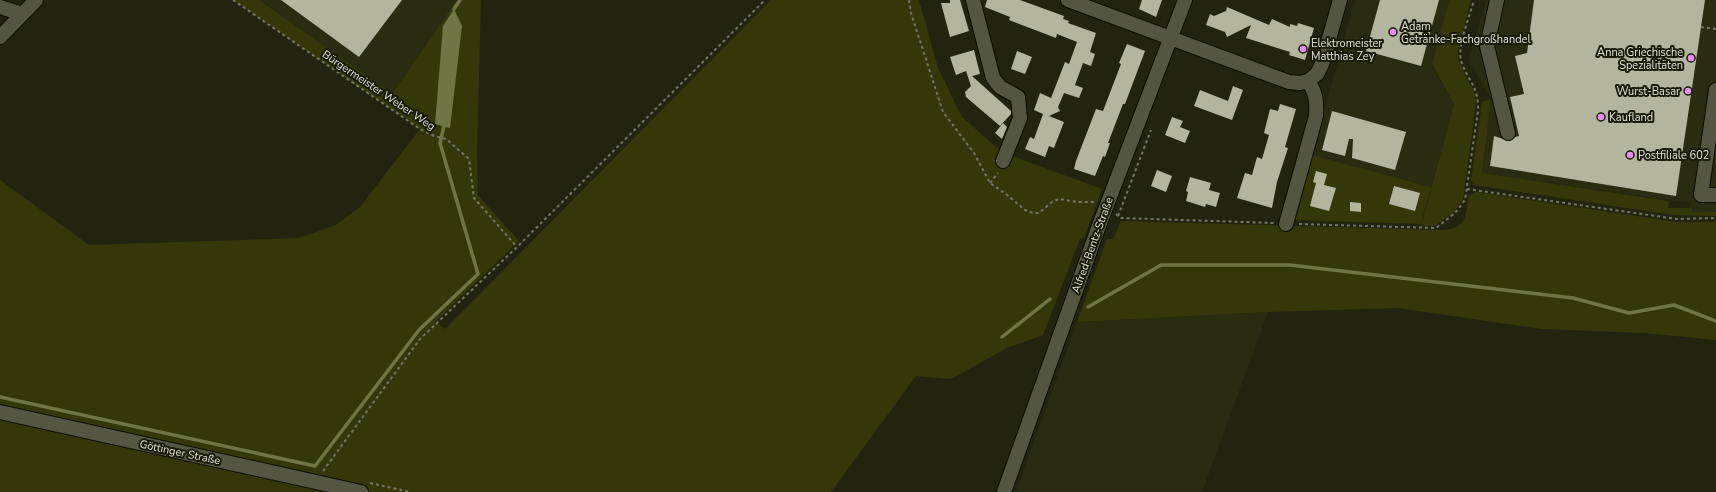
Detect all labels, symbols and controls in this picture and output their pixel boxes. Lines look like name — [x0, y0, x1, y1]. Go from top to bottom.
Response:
place label: Adam Getränke-Fachgroßhandel — [1401, 19, 1531, 47]
marker: Adam Getränke-Fachgroßhandel — [1388, 27, 1398, 37]
place label: Elektromeister Matthias Zey — [1311, 36, 1382, 64]
marker: Elektromeister Matthias Zey — [1298, 44, 1308, 54]
place label: Anna Griechische Spezialitäten — [1597, 45, 1683, 73]
street label: Bürgermeister Weber Weg — [319, 47, 438, 134]
marker: Anna Griechische Spezialitäten — [1686, 53, 1696, 63]
place label: Wurst-Basar — [1616, 84, 1680, 99]
marker: Wurst-Basar — [1683, 86, 1693, 96]
place label: Kaufland — [1609, 110, 1653, 125]
marker: Kaufland — [1596, 112, 1606, 122]
place label: Postfiliale 602 — [1638, 148, 1709, 163]
marker: Postfiliale 602 — [1625, 150, 1635, 160]
street label: Alfred-Bentz-Straße — [1068, 195, 1117, 295]
street label: Göttinger Straße — [138, 437, 222, 468]

